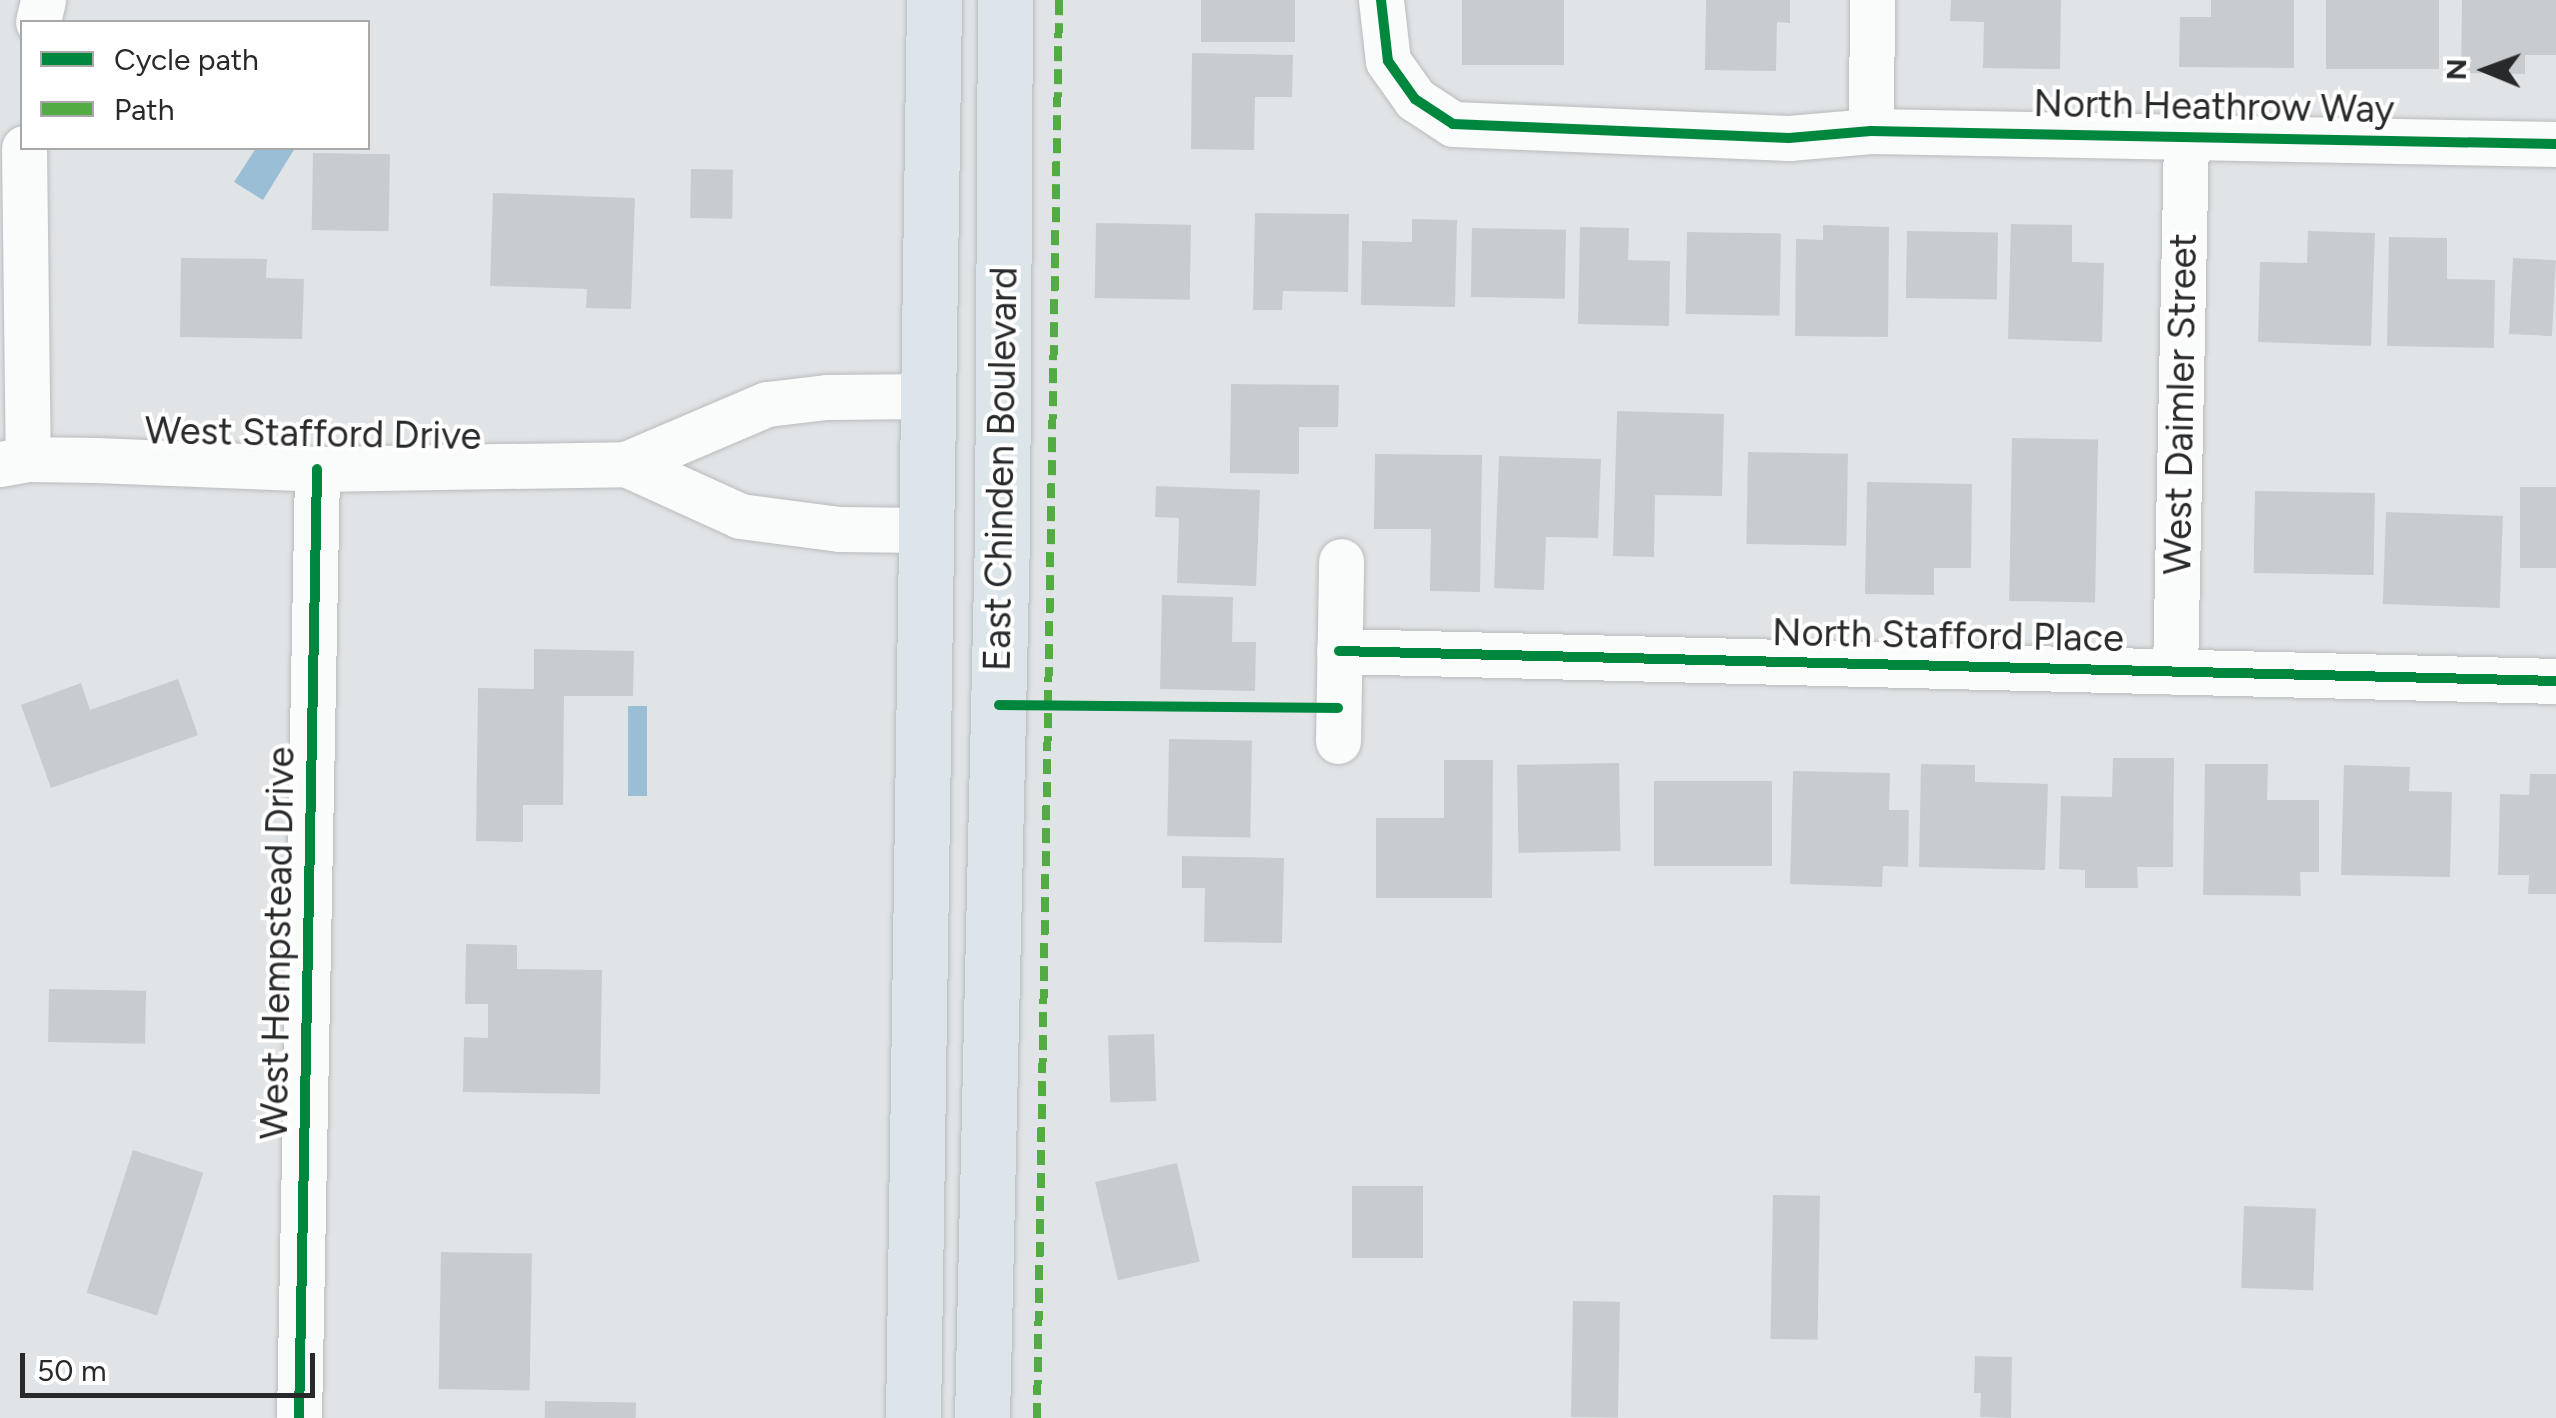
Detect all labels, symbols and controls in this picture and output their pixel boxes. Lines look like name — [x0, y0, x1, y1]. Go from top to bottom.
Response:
legend — [20, 20, 370, 150]
north arrow — [2436, 20, 2536, 120]
text: Cycle path — [114, 41, 259, 78]
text: N — [2439, 58, 2473, 81]
street label: North Heathrow Way — [2033, 81, 2395, 133]
text: Path — [114, 91, 174, 128]
street label: West Daimler Street — [2155, 233, 2207, 575]
street label: East Chinden Boulevard — [975, 266, 1027, 672]
street label: West Stafford Drive — [144, 408, 482, 460]
street label: North Stafford Place — [1772, 610, 2124, 662]
street label: West Hempstead Drive — [252, 746, 304, 1140]
scale bar — [25, 1333, 320, 1395]
text: 50 m — [37, 1352, 106, 1389]

